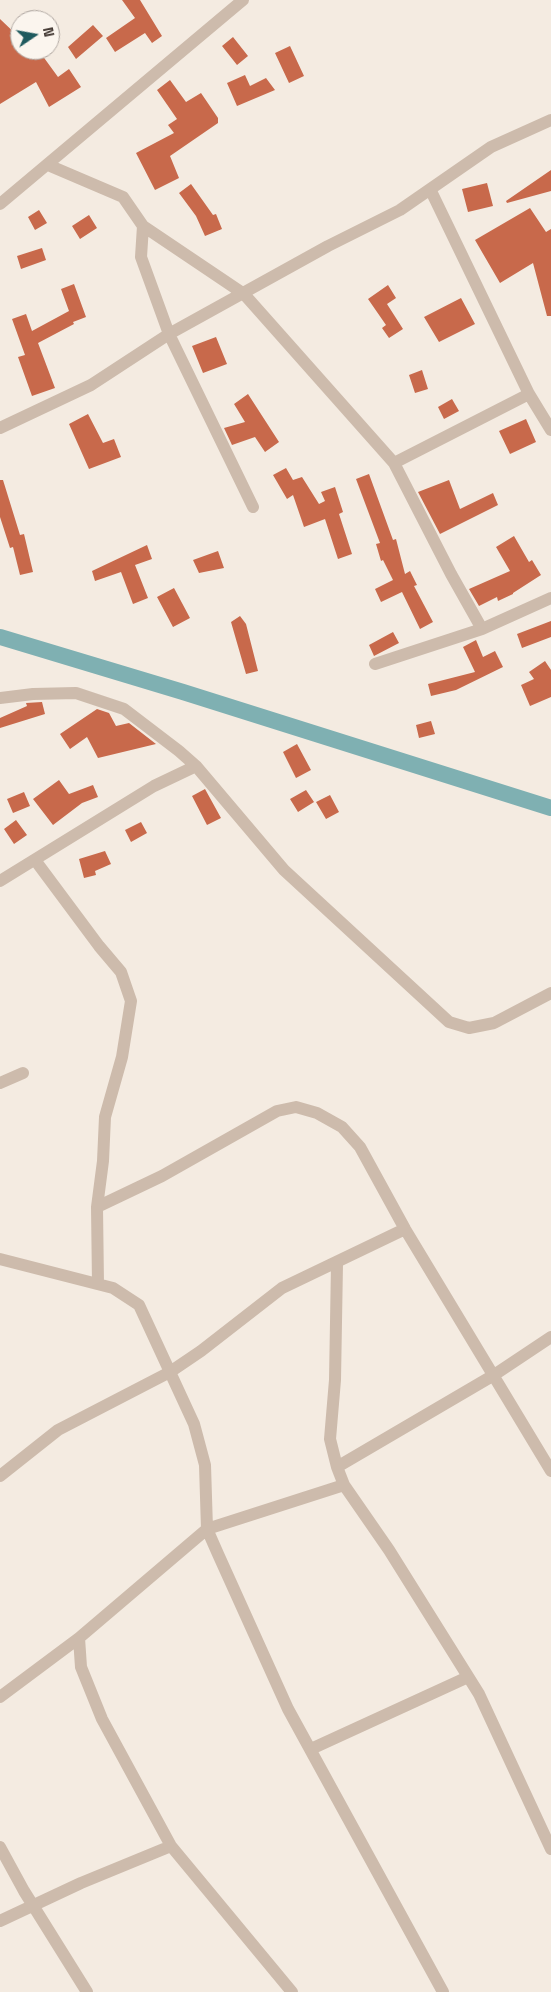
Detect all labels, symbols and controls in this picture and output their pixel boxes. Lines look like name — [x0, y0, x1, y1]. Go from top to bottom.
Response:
north arrow — [10, 10, 60, 60]
text: N — [39, 26, 58, 39]

